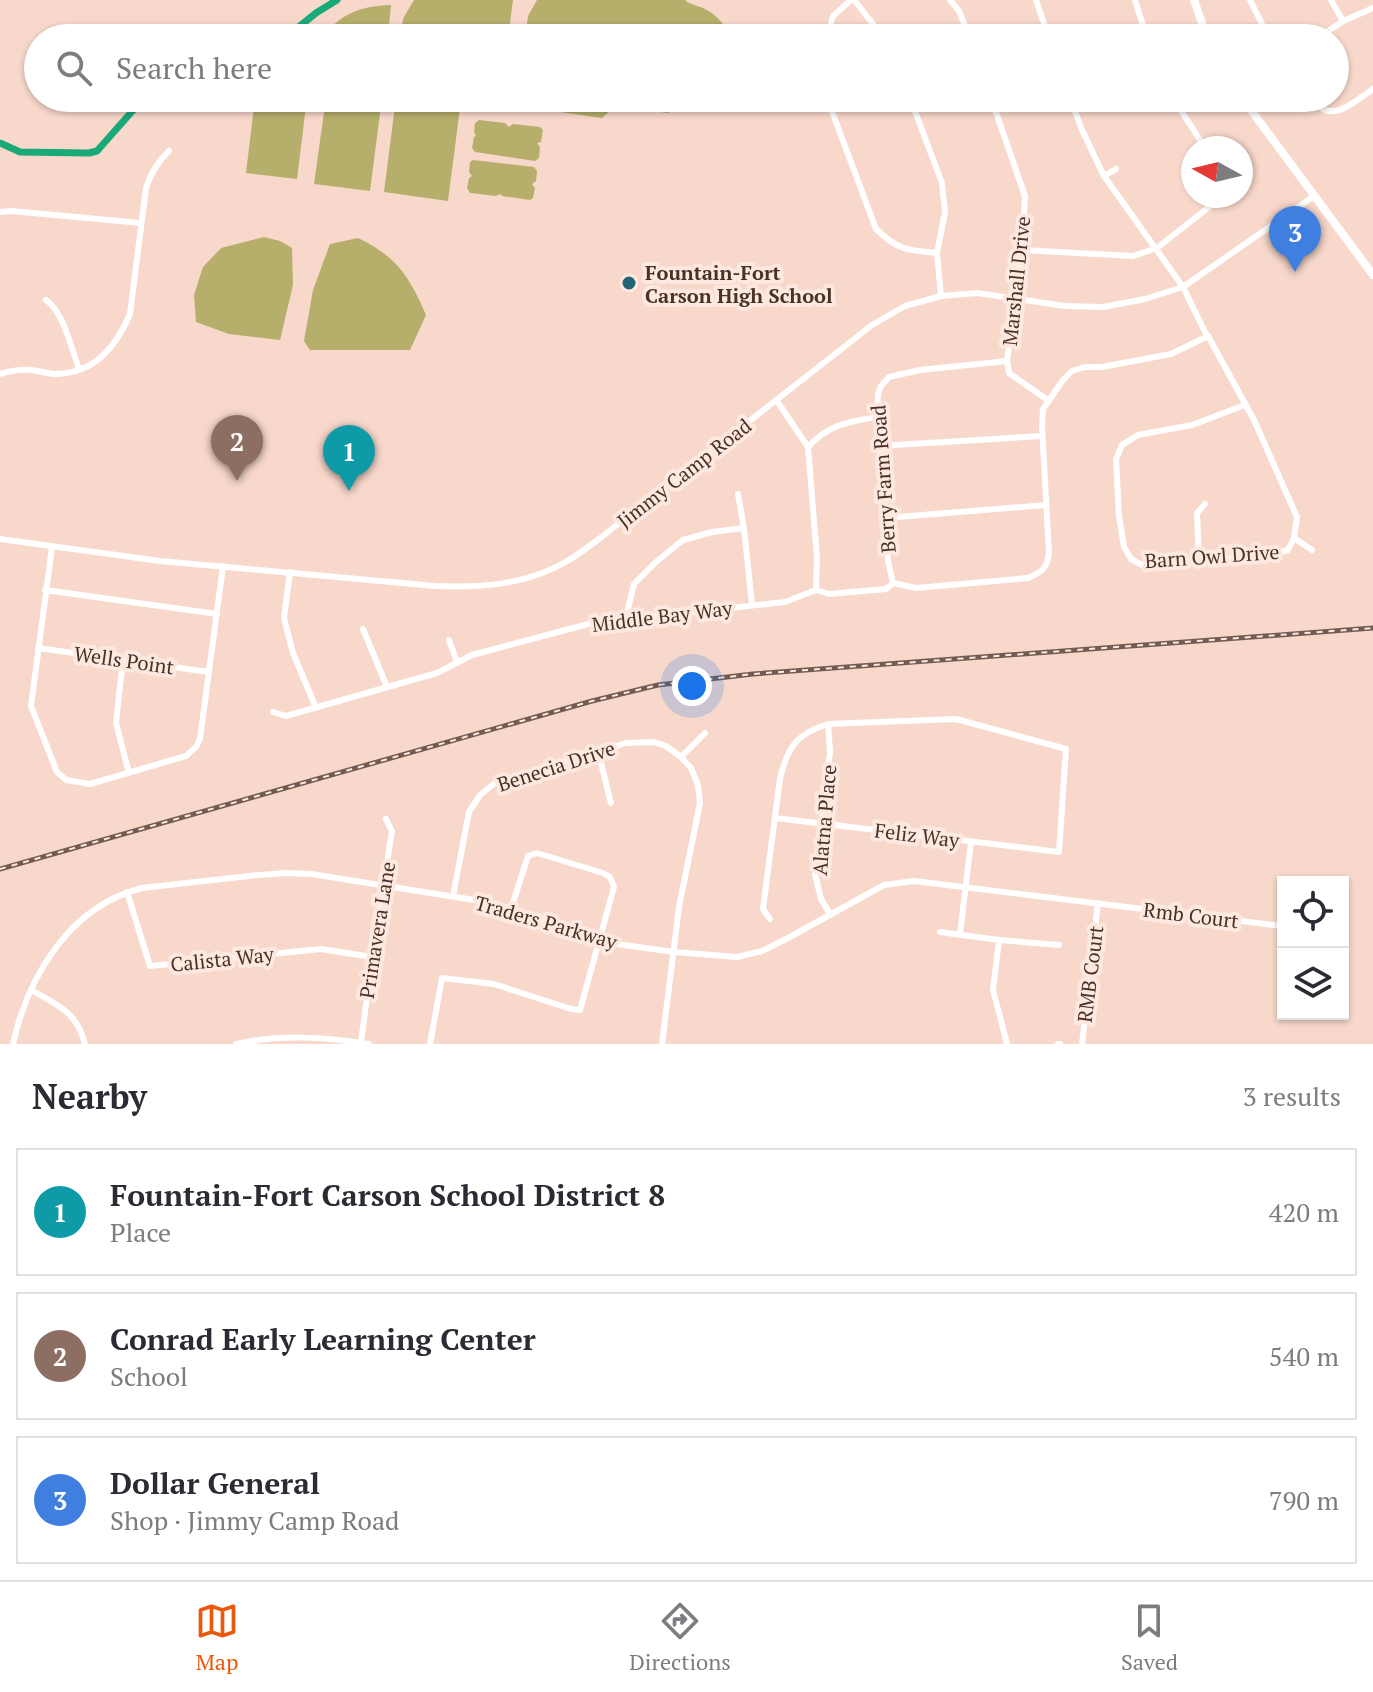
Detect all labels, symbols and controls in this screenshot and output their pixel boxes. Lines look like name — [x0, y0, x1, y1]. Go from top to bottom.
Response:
search box — [24, 24, 1349, 112]
icon: search — [52, 46, 96, 90]
text: Search here — [116, 48, 272, 88]
north arrow — [1181, 136, 1253, 208]
pin: 3 — [1269, 206, 1321, 272]
street label: Marshall Drive — [996, 215, 1036, 347]
place label: Fountain-Fort Carson High School — [645, 259, 833, 309]
marker: Fountain-Fort Carson High School — [620, 274, 638, 292]
street label: Berry Farm Road — [864, 404, 902, 554]
street label: Jimmy Camp Road — [611, 412, 757, 534]
pin: 2 — [211, 415, 263, 481]
pin: 1 — [323, 425, 375, 491]
street label: Barn Owl Drive — [1144, 538, 1280, 574]
street label: Middle Bay Way — [590, 594, 735, 638]
street label: Wells Point — [72, 640, 176, 680]
your location — [672, 666, 712, 706]
street label: Benecia Drive — [494, 734, 618, 798]
street label: Alatna Place — [806, 763, 842, 877]
street label: Feliz Way — [873, 816, 962, 854]
street label: Primavera Lane — [353, 860, 401, 1000]
map controls — [1277, 876, 1349, 1020]
button: locate — [1277, 876, 1349, 948]
street label: Traders Parkway — [472, 889, 621, 955]
street label: Rmb Court — [1142, 896, 1241, 934]
street label: RMB Court — [1071, 924, 1109, 1024]
street label: Calista Way — [169, 940, 276, 978]
button: layers — [1277, 948, 1349, 1020]
text: Nearby — [32, 1074, 147, 1119]
text: 3 results — [1243, 1079, 1341, 1113]
text: Fountain-Fort Carson School District 8 — [110, 1175, 665, 1215]
text: 1 — [53, 1195, 67, 1229]
text: 420 m — [1269, 1195, 1339, 1229]
text: Place — [110, 1215, 171, 1249]
text: Conrad Early Learning Center — [110, 1319, 536, 1359]
text: 2 — [53, 1339, 67, 1373]
text: 540 m — [1269, 1339, 1339, 1373]
text: School — [110, 1359, 188, 1393]
text: Dollar General — [110, 1463, 320, 1503]
text: 3 — [53, 1483, 67, 1517]
text: 790 m — [1269, 1483, 1339, 1517]
text: Shop · Jimmy Camp Road — [110, 1503, 400, 1537]
tab: Map — [195, 1599, 239, 1676]
tab: Directions — [629, 1599, 731, 1676]
tab: Saved — [1121, 1599, 1178, 1676]

